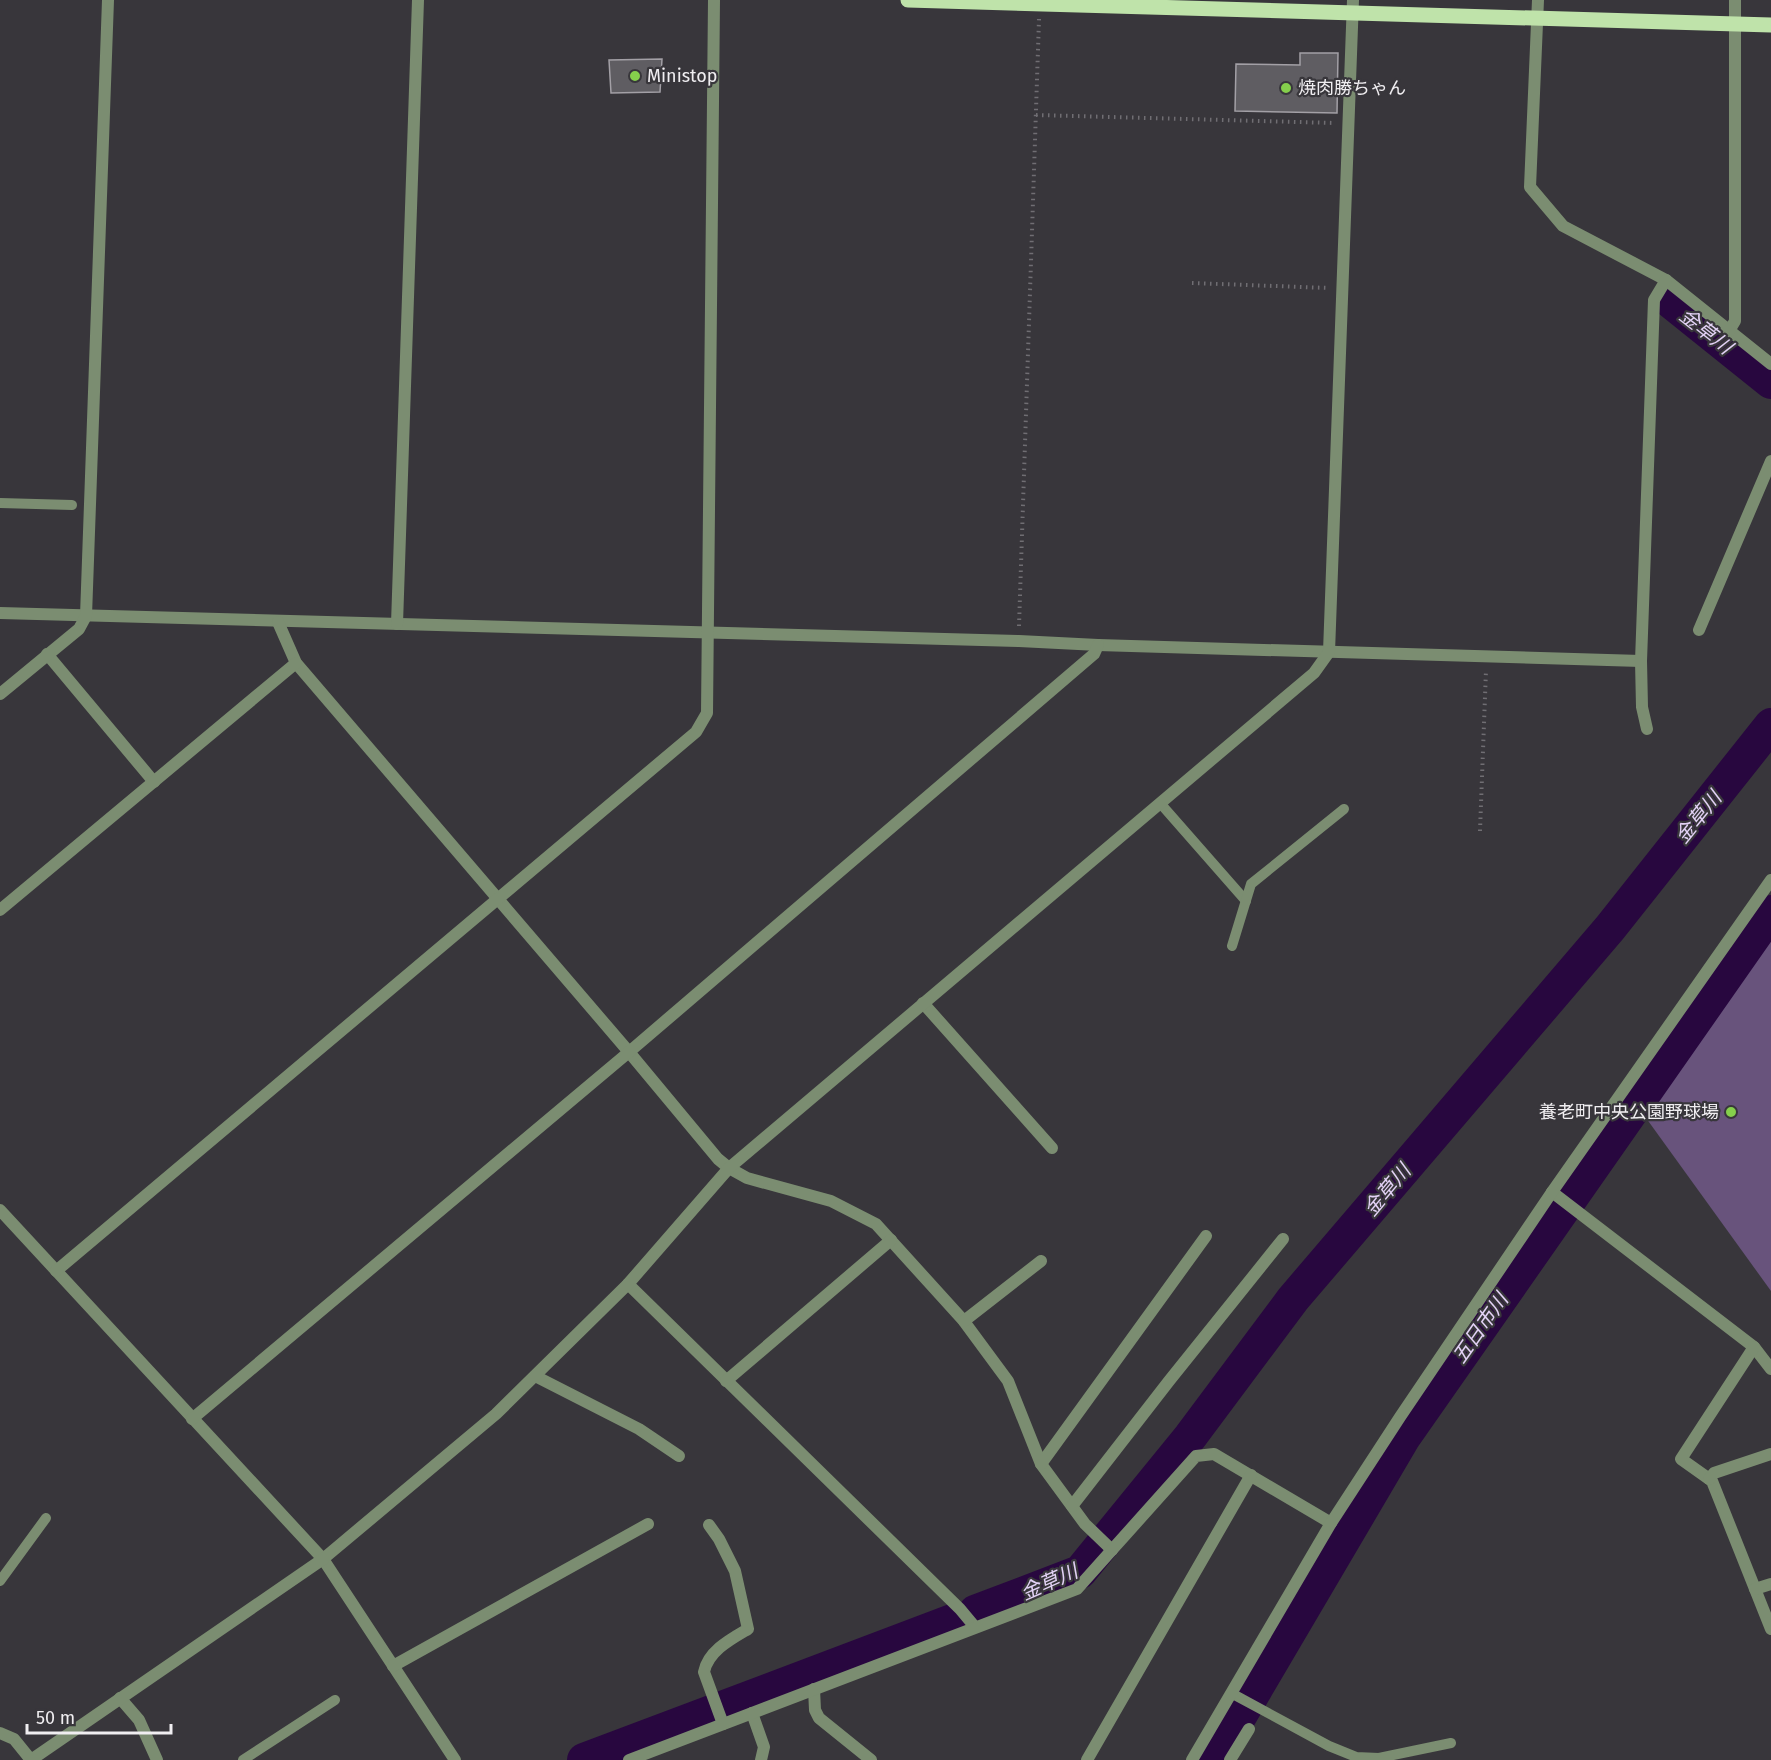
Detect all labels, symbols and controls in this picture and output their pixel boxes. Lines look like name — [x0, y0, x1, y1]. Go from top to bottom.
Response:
place label: Ministop — [647, 65, 718, 87]
marker: Ministop — [628, 69, 642, 83]
place label: 焼肉勝ちゃん — [1298, 77, 1406, 99]
marker: 焼肉勝ちゃん — [1279, 81, 1293, 95]
water label: 金草川 — [1675, 303, 1739, 360]
water label: 金草川 — [1670, 785, 1727, 848]
place label: 養老町中央公園野球場 — [1539, 1101, 1719, 1123]
marker: 養老町中央公園野球場 — [1724, 1105, 1738, 1119]
water label: 金草川 — [1359, 1158, 1417, 1221]
water label: 五日市川 — [1447, 1287, 1514, 1368]
water label: 金草川 — [1017, 1558, 1083, 1605]
scale bar — [27, 1697, 171, 1735]
text: 50 m — [36, 1707, 75, 1729]

